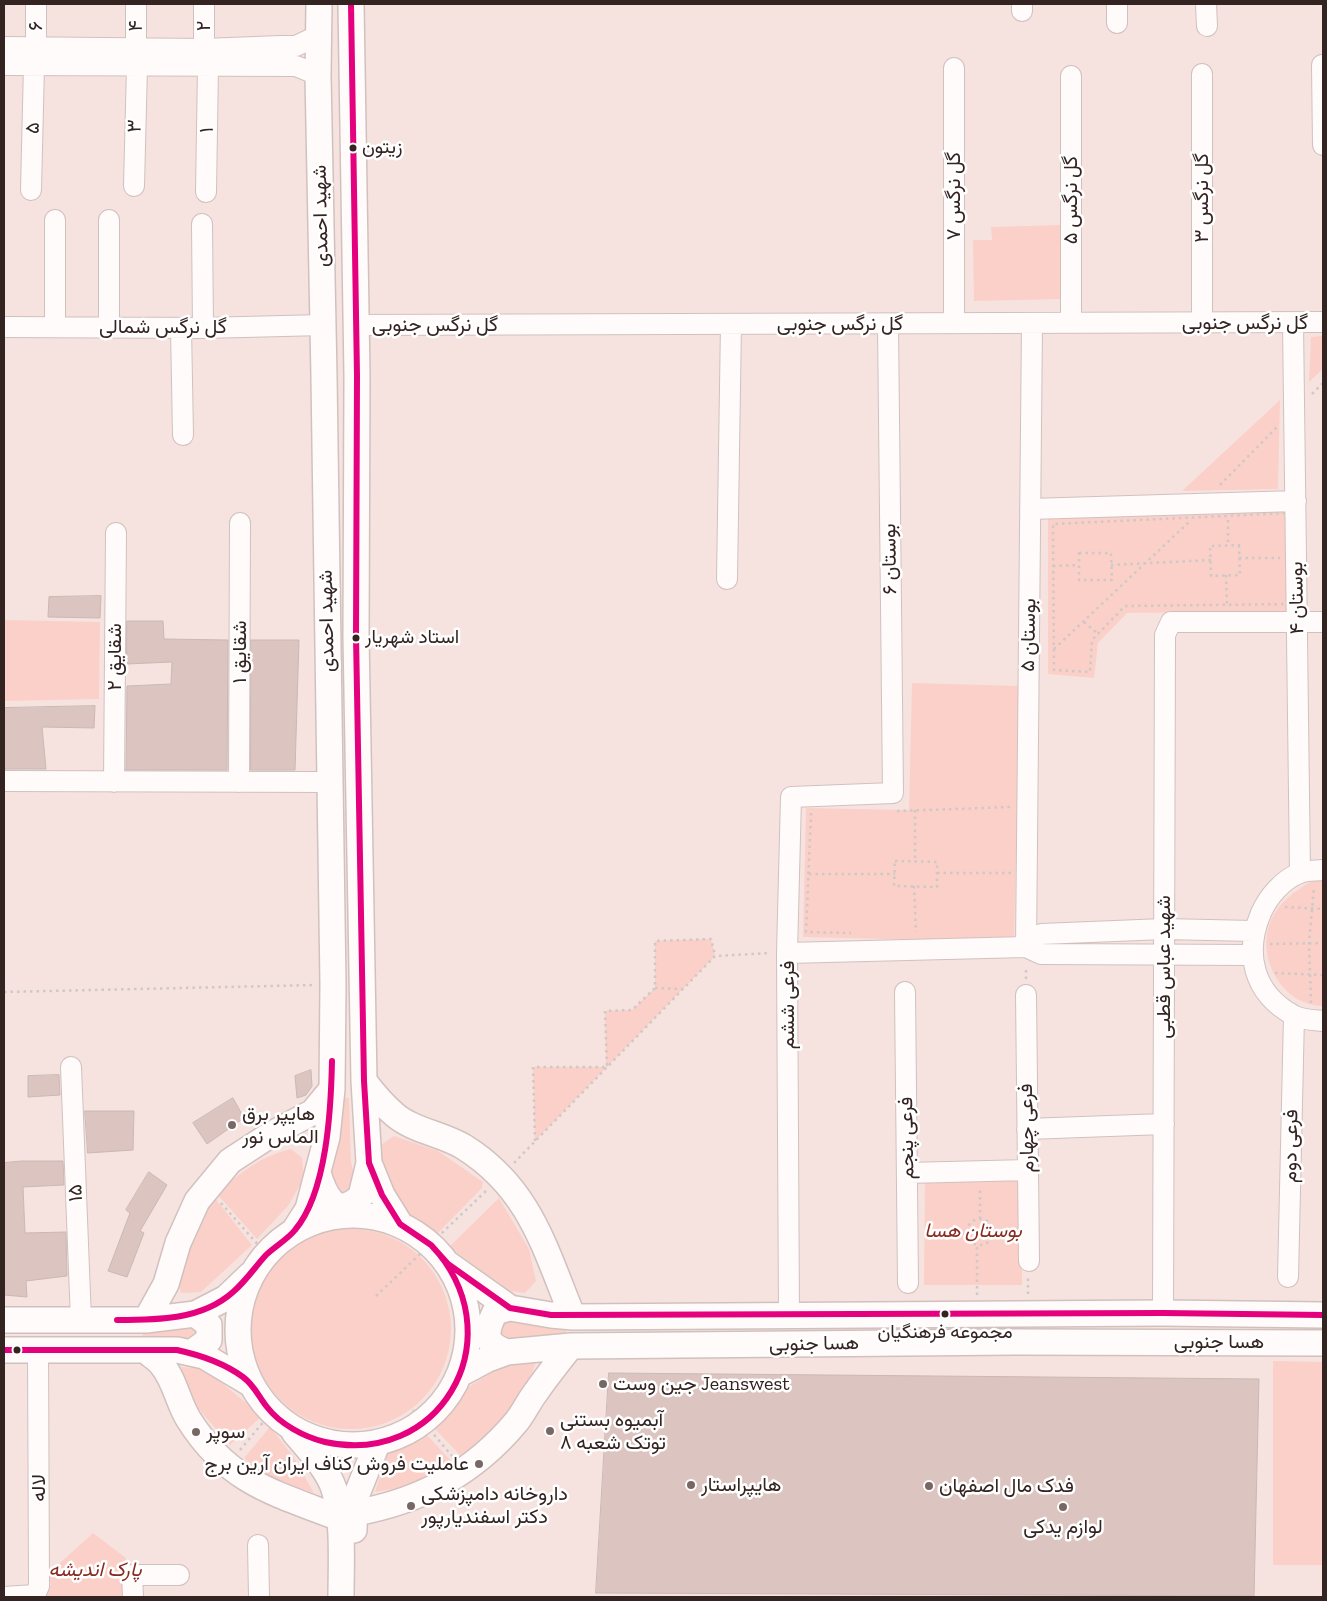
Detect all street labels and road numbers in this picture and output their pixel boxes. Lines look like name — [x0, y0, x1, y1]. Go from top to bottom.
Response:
street label: ۴ — [124, 20, 148, 32]
street label: ۶ — [24, 21, 48, 31]
street label: ۲ — [192, 21, 216, 31]
street label: ۳ — [123, 119, 147, 133]
street label: ۵ — [21, 122, 45, 134]
street label: ۱ — [195, 127, 219, 133]
street label: گل نرگس ۷ — [942, 152, 966, 240]
street label: گل نرگس ۳ — [1190, 153, 1214, 243]
street label: گل نرگس ۵ — [1059, 156, 1083, 244]
street label: شهید احمدی — [308, 165, 334, 267]
street label: گل نرگس جنوبی — [1182, 311, 1308, 335]
street label: گل نرگس جنوبی — [777, 312, 903, 336]
street label: گل نرگس جنوبی — [372, 313, 498, 337]
street label: گل نرگس شمالی — [99, 315, 227, 339]
street label: بوستان ۶ — [877, 523, 903, 595]
street label: بوستان ۴ — [1284, 561, 1310, 635]
street label: شهید احمدی — [314, 570, 340, 672]
street label: بوستان ۵ — [1016, 598, 1042, 672]
street label: شقایق ۱ — [228, 621, 252, 683]
street label: شقایق ۲ — [103, 623, 127, 691]
street label: شهید عباس قطبی — [1152, 895, 1176, 1039]
street label: فرعی ششم — [776, 961, 800, 1049]
street label: فرعی چهارم — [1014, 1083, 1040, 1173]
street label: فرعی پنجم — [894, 1097, 920, 1179]
street label: فرعی دوم — [1278, 1109, 1304, 1183]
street label: ۱۵ — [64, 1184, 88, 1202]
street label: هسا جنوبی — [1174, 1330, 1264, 1354]
street label: هسا جنوبی — [769, 1331, 859, 1357]
street label: لاله — [27, 1474, 51, 1502]

